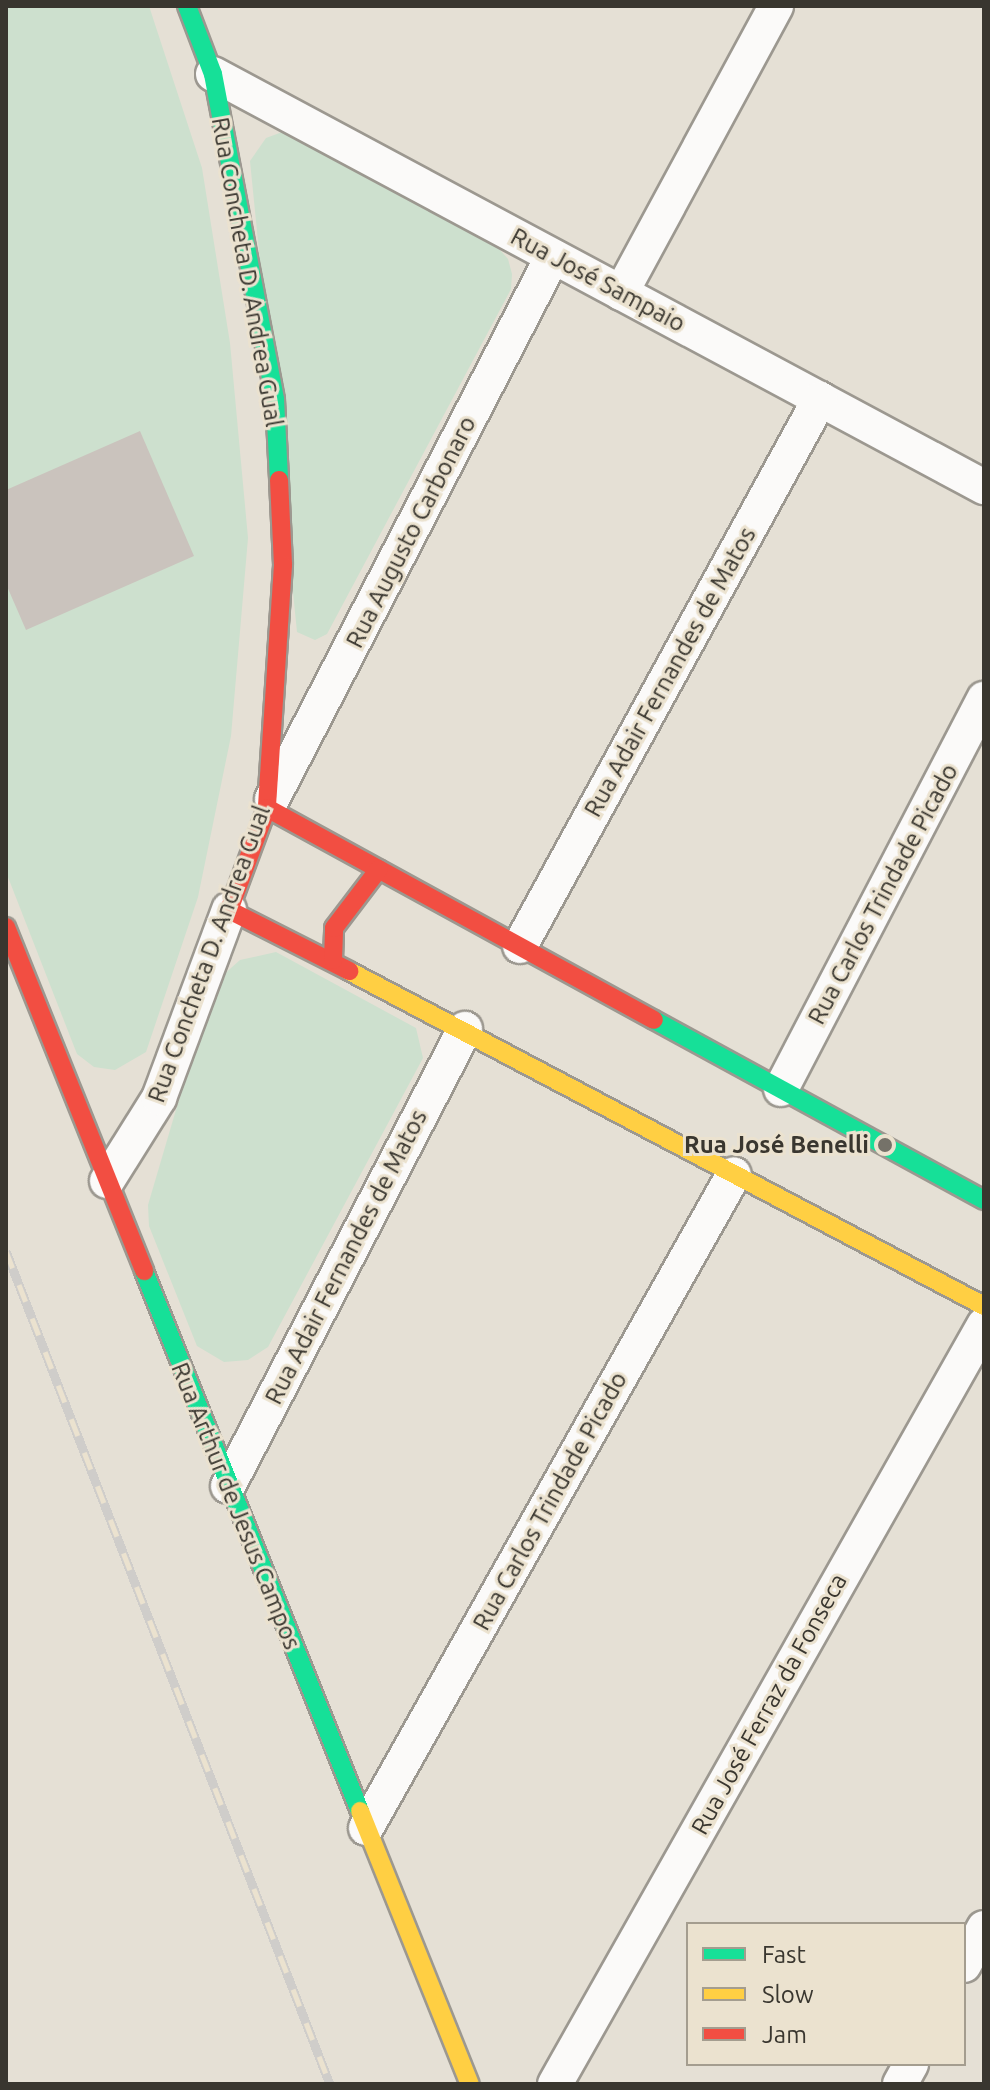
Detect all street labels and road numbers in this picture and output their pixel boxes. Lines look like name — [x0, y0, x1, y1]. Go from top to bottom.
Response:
street label: Rua Concheta D. Andrea Gual — [206, 115, 288, 429]
street label: Rua José Sampaio — [506, 222, 690, 338]
street label: Rua Augusto Carbonaro — [340, 411, 482, 653]
street label: Rua Adair Fernandes de Matos — [578, 522, 762, 822]
street label: Rua Carlos Trindade Picado — [802, 759, 964, 1029]
street label: Rua Concheta D. Andrea Gual — [142, 802, 276, 1106]
street label: Rua Adair Fernandes de Matos — [259, 1105, 433, 1409]
street label: Rua Arthur de Jesus Campos — [165, 1358, 307, 1654]
street label: Rua Carlos Trindade Picado — [467, 1367, 633, 1635]
street label: Rua José Ferraz da Fonseca — [685, 1569, 853, 1839]

